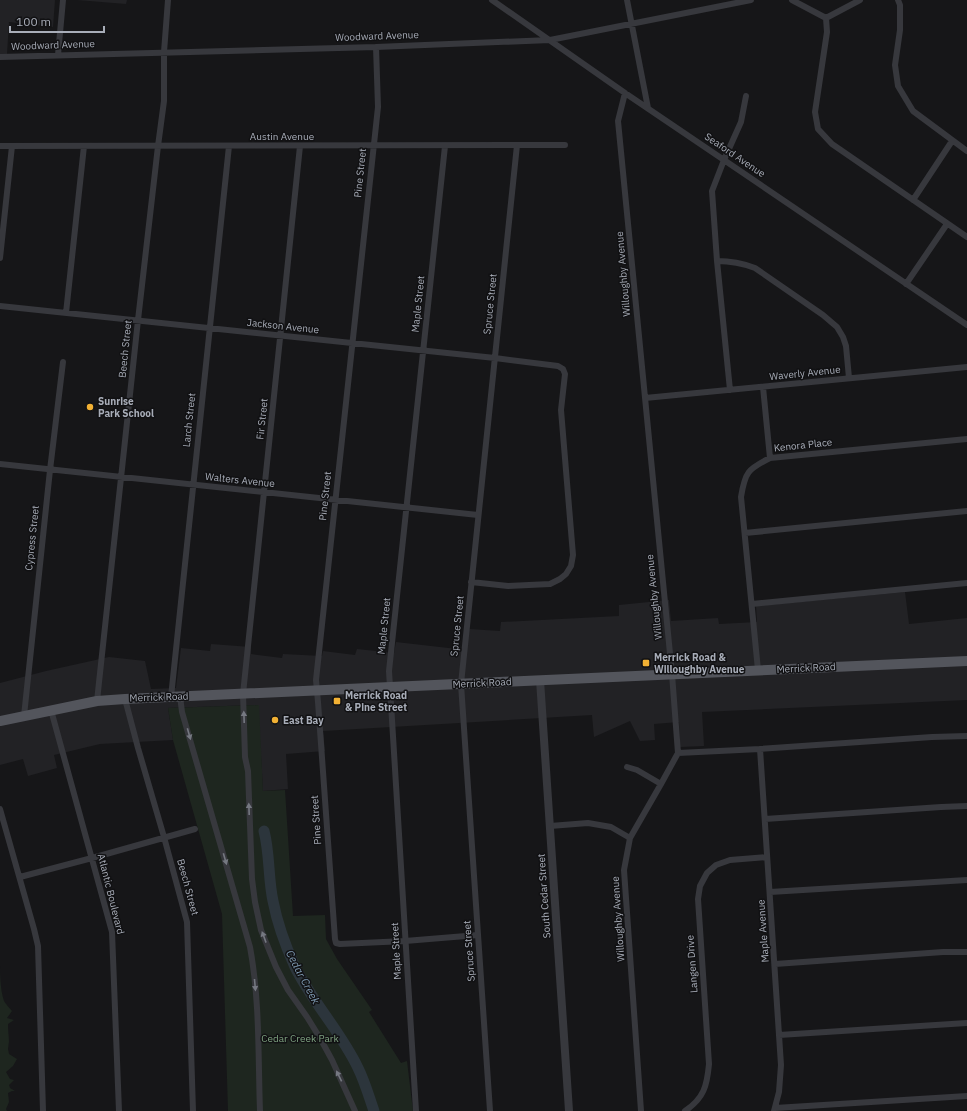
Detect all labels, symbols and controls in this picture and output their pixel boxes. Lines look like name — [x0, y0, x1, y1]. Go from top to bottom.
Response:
scale bar — [10, 8, 104, 34]
text: 100 m — [16, 14, 51, 29]
street label: Woodward Avenue — [335, 28, 420, 44]
street label: Woodward Avenue — [11, 37, 96, 53]
street label: Austin Avenue — [250, 130, 315, 143]
street label: Seaford Avenue — [702, 130, 768, 180]
street label: Pine Street — [351, 147, 369, 198]
street label: Willoughby Avenue — [613, 230, 633, 317]
street label: Spruce Street — [480, 272, 500, 335]
street label: Maple Street — [409, 274, 428, 333]
street label: Jackson Avenue — [246, 316, 320, 336]
street label: Beech Street — [116, 319, 135, 379]
street label: Waverly Avenue — [769, 363, 842, 383]
street label: Larch Street — [180, 392, 198, 448]
place label: Sunrise Park School — [98, 395, 154, 420]
street label: Fir Street — [253, 397, 271, 440]
marker: Sunrise Park School — [85, 402, 95, 412]
street label: Kenora Place — [773, 435, 833, 455]
street label: Walters Avenue — [204, 470, 276, 490]
street label: Pine Street — [316, 470, 334, 521]
street label: Cypress Street — [22, 504, 42, 571]
street label: Willoughby Avenue — [643, 553, 665, 640]
street label: Spruce Street — [447, 594, 467, 657]
street label: Maple Street — [375, 596, 394, 655]
place label: Merrick Road & Willoughby Avenue — [654, 651, 745, 676]
marker: Merrick Road & Willoughby Avenue — [641, 658, 651, 668]
street label: Merrick Road — [776, 660, 836, 676]
street label: Merrick Road — [452, 675, 512, 691]
street label: Merrick Road — [129, 689, 189, 705]
place label: Merrick Road & Pine Street — [345, 689, 407, 714]
marker: Merrick Road & Pine Street — [332, 696, 342, 706]
one-way arrow — [240, 711, 247, 723]
place label: East Bay — [283, 714, 324, 727]
marker: East Bay — [270, 715, 280, 725]
one-way arrow — [186, 729, 192, 741]
street label: Pine Street — [308, 794, 324, 845]
one-way arrow — [246, 802, 252, 815]
street label: Atlantic Boulevard — [95, 852, 127, 936]
street label: South Cedar Street — [535, 853, 553, 939]
one-way arrow — [222, 854, 228, 866]
street label: Beech Street — [174, 857, 202, 917]
street label: Willoughby Avenue — [608, 875, 627, 962]
street label: Maple Avenue — [754, 899, 772, 963]
street label: Spruce Street — [460, 920, 478, 982]
street label: Maple Street — [388, 922, 404, 980]
one-way arrow — [261, 931, 267, 943]
street label: Langen Drive — [683, 934, 701, 993]
water label: Cedar Creek — [283, 948, 323, 1007]
one-way arrow — [252, 979, 259, 991]
park label: Cedar Creek Park — [261, 1032, 339, 1045]
one-way arrow — [336, 1070, 342, 1081]

